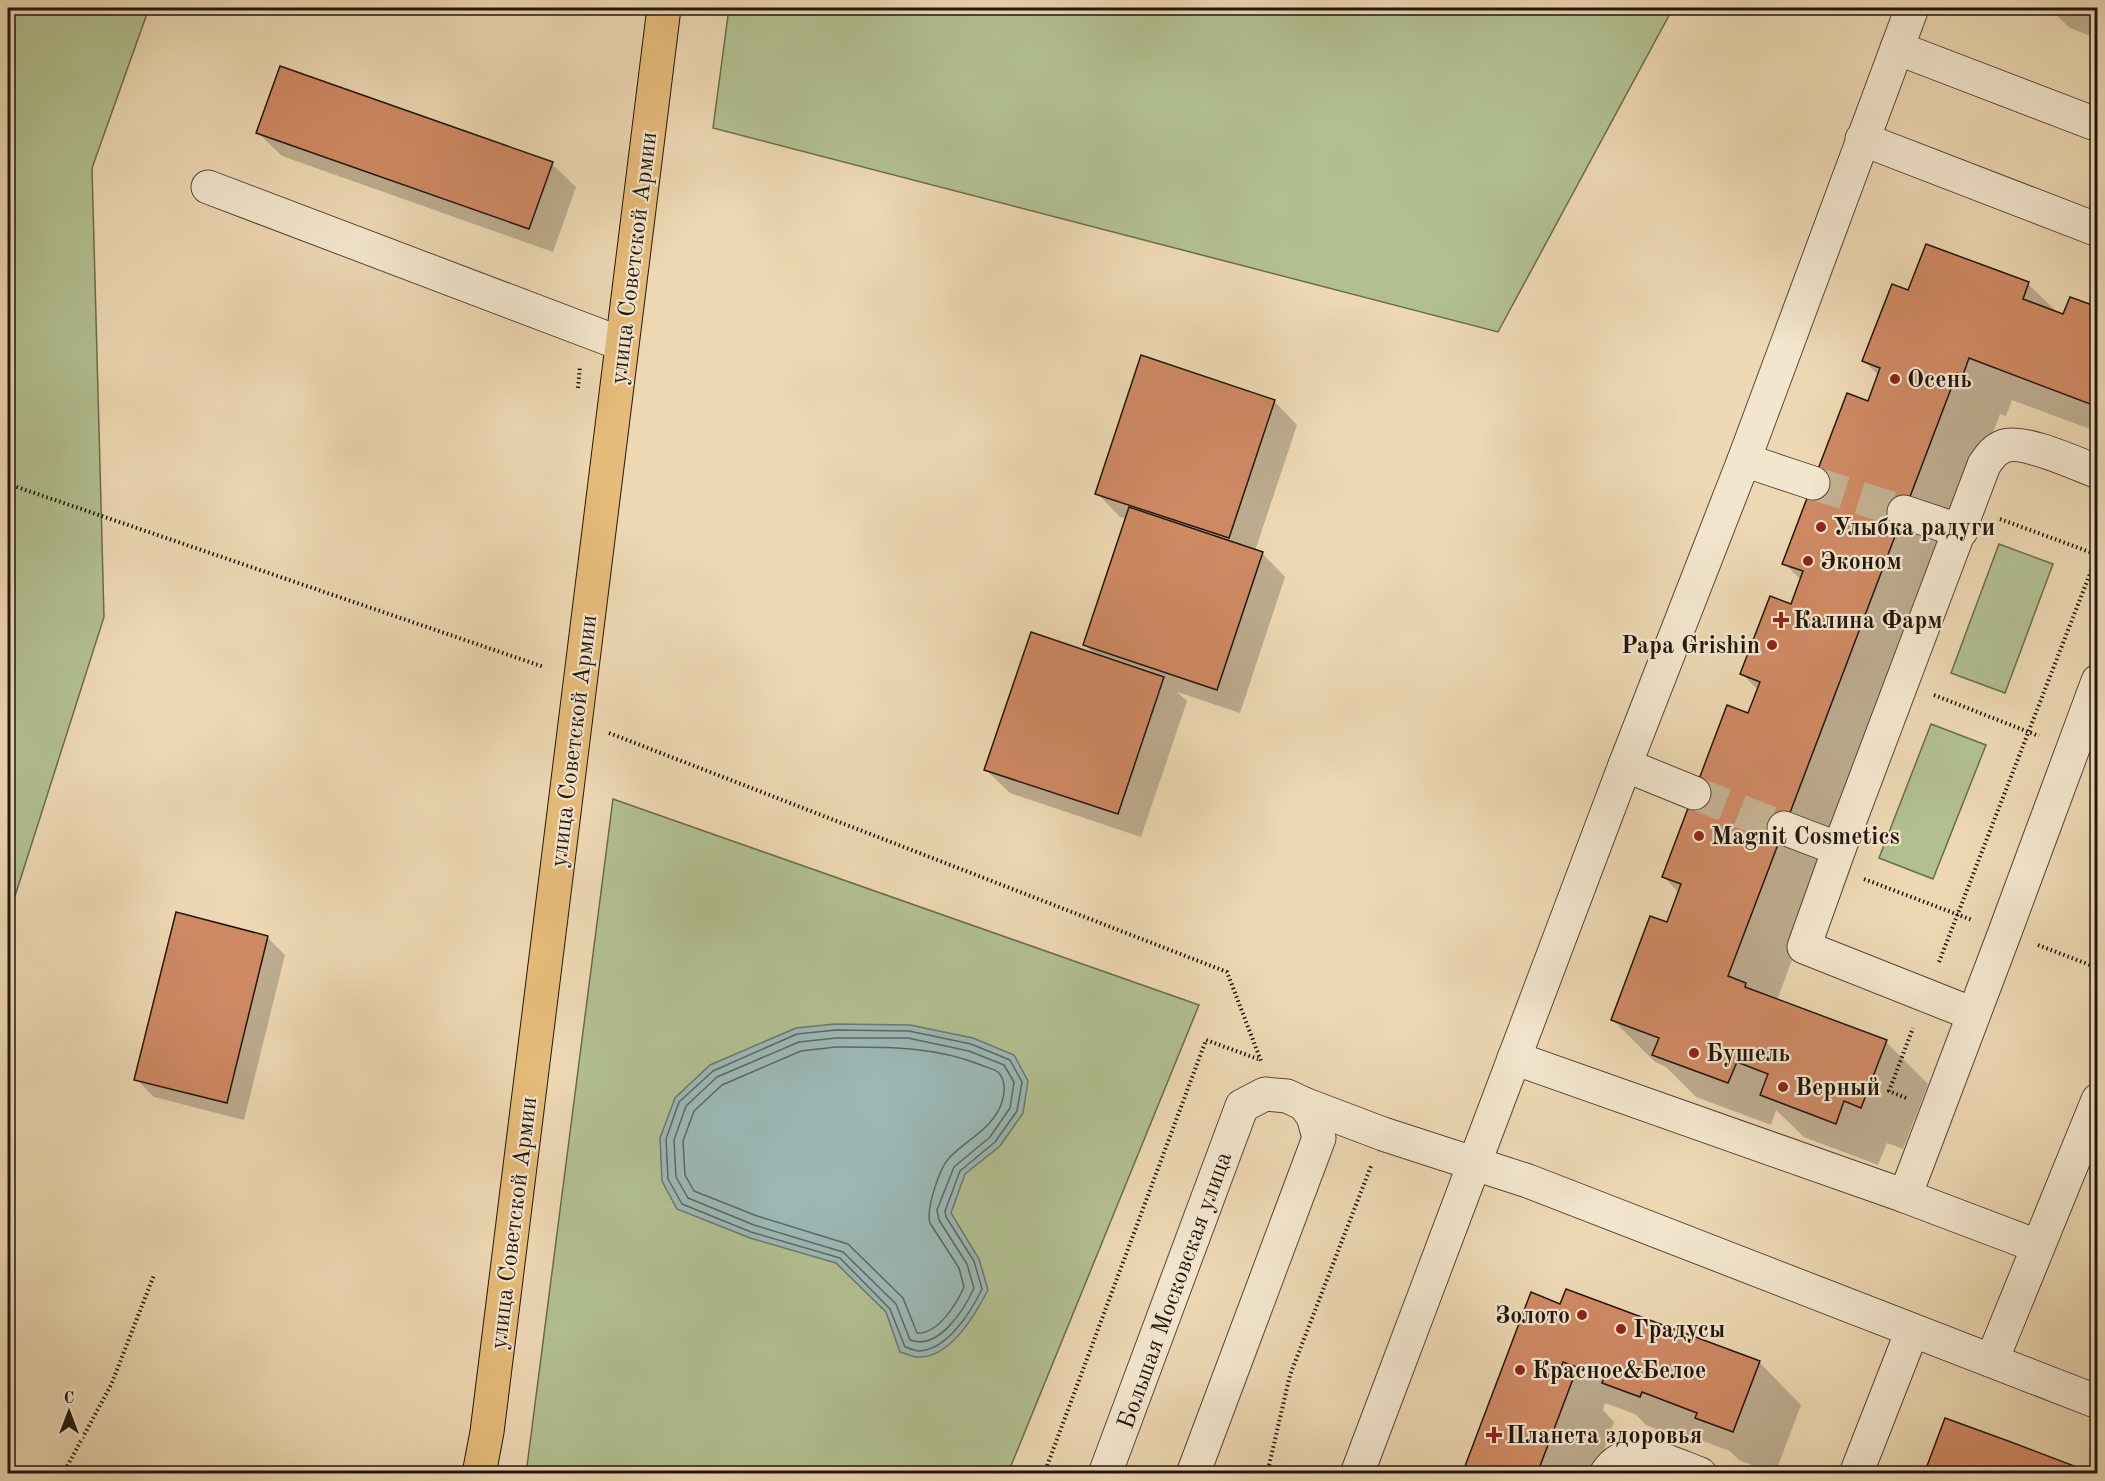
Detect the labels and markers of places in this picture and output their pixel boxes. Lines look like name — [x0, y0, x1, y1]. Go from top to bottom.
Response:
place label: Осень — [1907, 369, 1972, 393]
marker: Осень — [1888, 372, 1902, 386]
place label: Улыбка радуги — [1833, 517, 1995, 541]
marker: Улыбка радуги — [1814, 520, 1828, 534]
place label: Эконом — [1820, 551, 1902, 575]
marker: Эконом — [1801, 554, 1815, 568]
place label: Калина Фарм — [1793, 610, 1943, 634]
marker: Калина Фарм — [1774, 613, 1788, 627]
place label: Papa Grishin — [1621, 635, 1760, 659]
marker: Papa Grishin — [1765, 638, 1779, 652]
place label: Magnit Cosmetics — [1711, 826, 1900, 850]
marker: Magnit Cosmetics — [1692, 829, 1706, 843]
place label: Бушель — [1706, 1043, 1790, 1067]
marker: Бушель — [1687, 1046, 1701, 1060]
place label: Верный — [1795, 1077, 1880, 1101]
marker: Верный — [1776, 1080, 1790, 1094]
place label: Золото — [1495, 1305, 1570, 1329]
marker: Золото — [1575, 1308, 1589, 1322]
place label: Градусы — [1633, 1319, 1725, 1343]
marker: Градусы — [1614, 1322, 1628, 1336]
place label: Красное&Белое — [1532, 1360, 1706, 1384]
marker: Красное&Белое — [1513, 1363, 1527, 1377]
place label: Планета здоровья — [1506, 1425, 1702, 1449]
marker: Планета здоровья — [1487, 1428, 1501, 1442]

